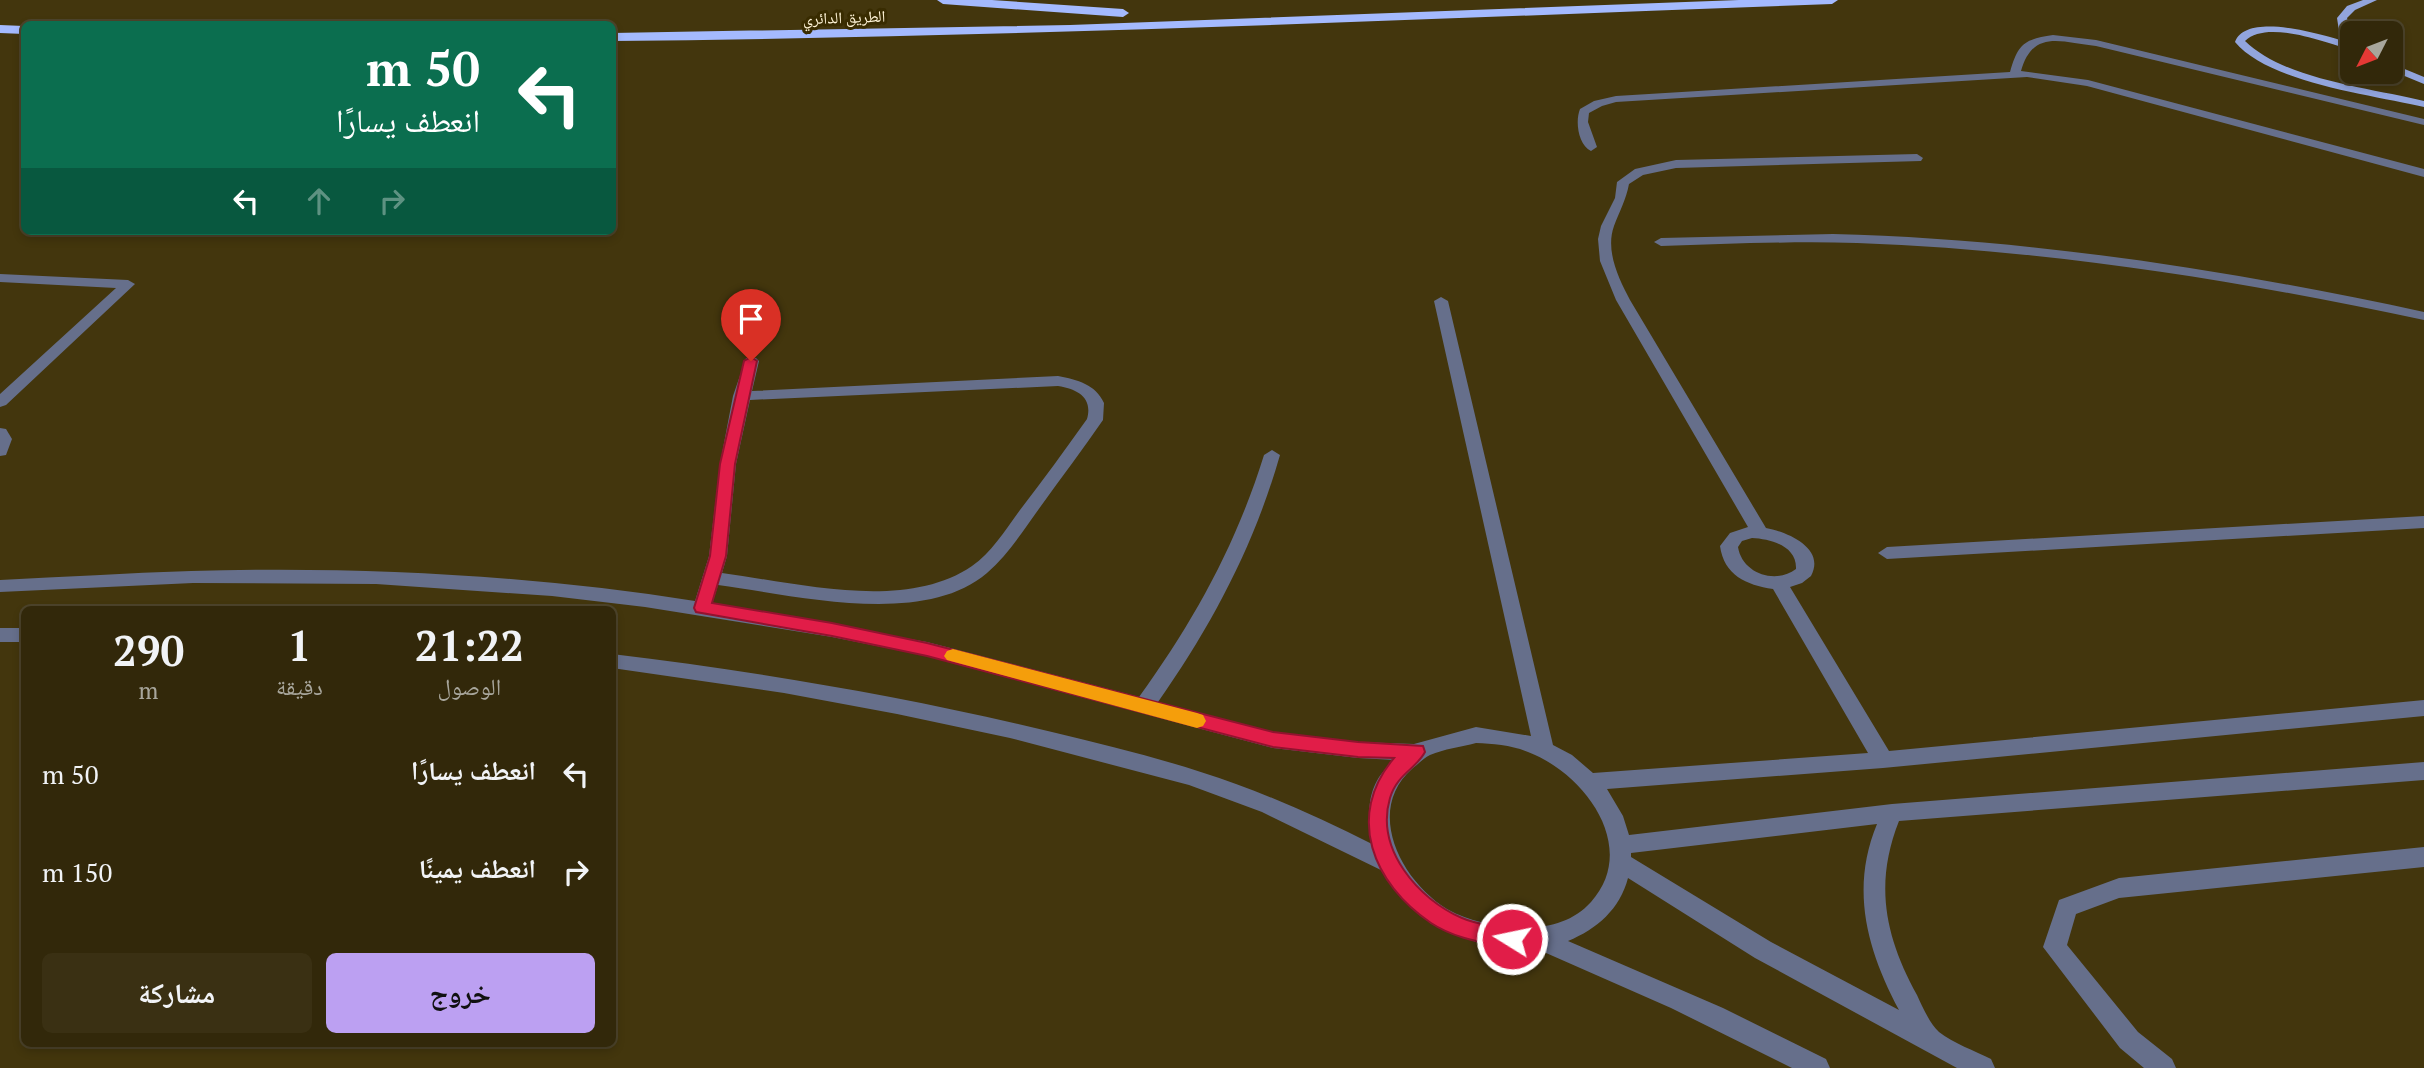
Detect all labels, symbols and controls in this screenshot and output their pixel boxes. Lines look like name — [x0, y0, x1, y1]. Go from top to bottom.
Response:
street label: الطريق الدائري — [802, 5, 886, 31]
north arrow — [2340, 21, 2403, 84]
map controls — [2340, 21, 2403, 84]
text: 50 m — [366, 35, 480, 100]
icon: left — [504, 49, 595, 140]
text: انعطف يسارًا — [336, 99, 480, 141]
icon: left — [227, 182, 265, 220]
icon: ahead — [300, 182, 338, 220]
icon: right — [373, 182, 411, 220]
pin — [721, 289, 781, 361]
icon: arrive — [732, 300, 770, 338]
text: 1 — [288, 617, 311, 673]
text: 21:22 — [415, 617, 524, 673]
text: 290 — [113, 622, 184, 678]
text: دقيقة — [276, 671, 323, 702]
text: الوصول — [438, 671, 501, 702]
text: m — [139, 675, 158, 706]
text: انعطف يسارًا — [411, 753, 536, 787]
icon: left — [557, 755, 595, 793]
text: 50 m — [42, 757, 99, 791]
text: انعطف يمينًا — [419, 851, 536, 885]
icon: right — [557, 853, 595, 891]
text: 150 m — [42, 855, 112, 889]
position arrow — [1475, 902, 1549, 976]
button: مشاركة — [42, 953, 312, 1033]
button: خروج — [326, 953, 595, 1033]

